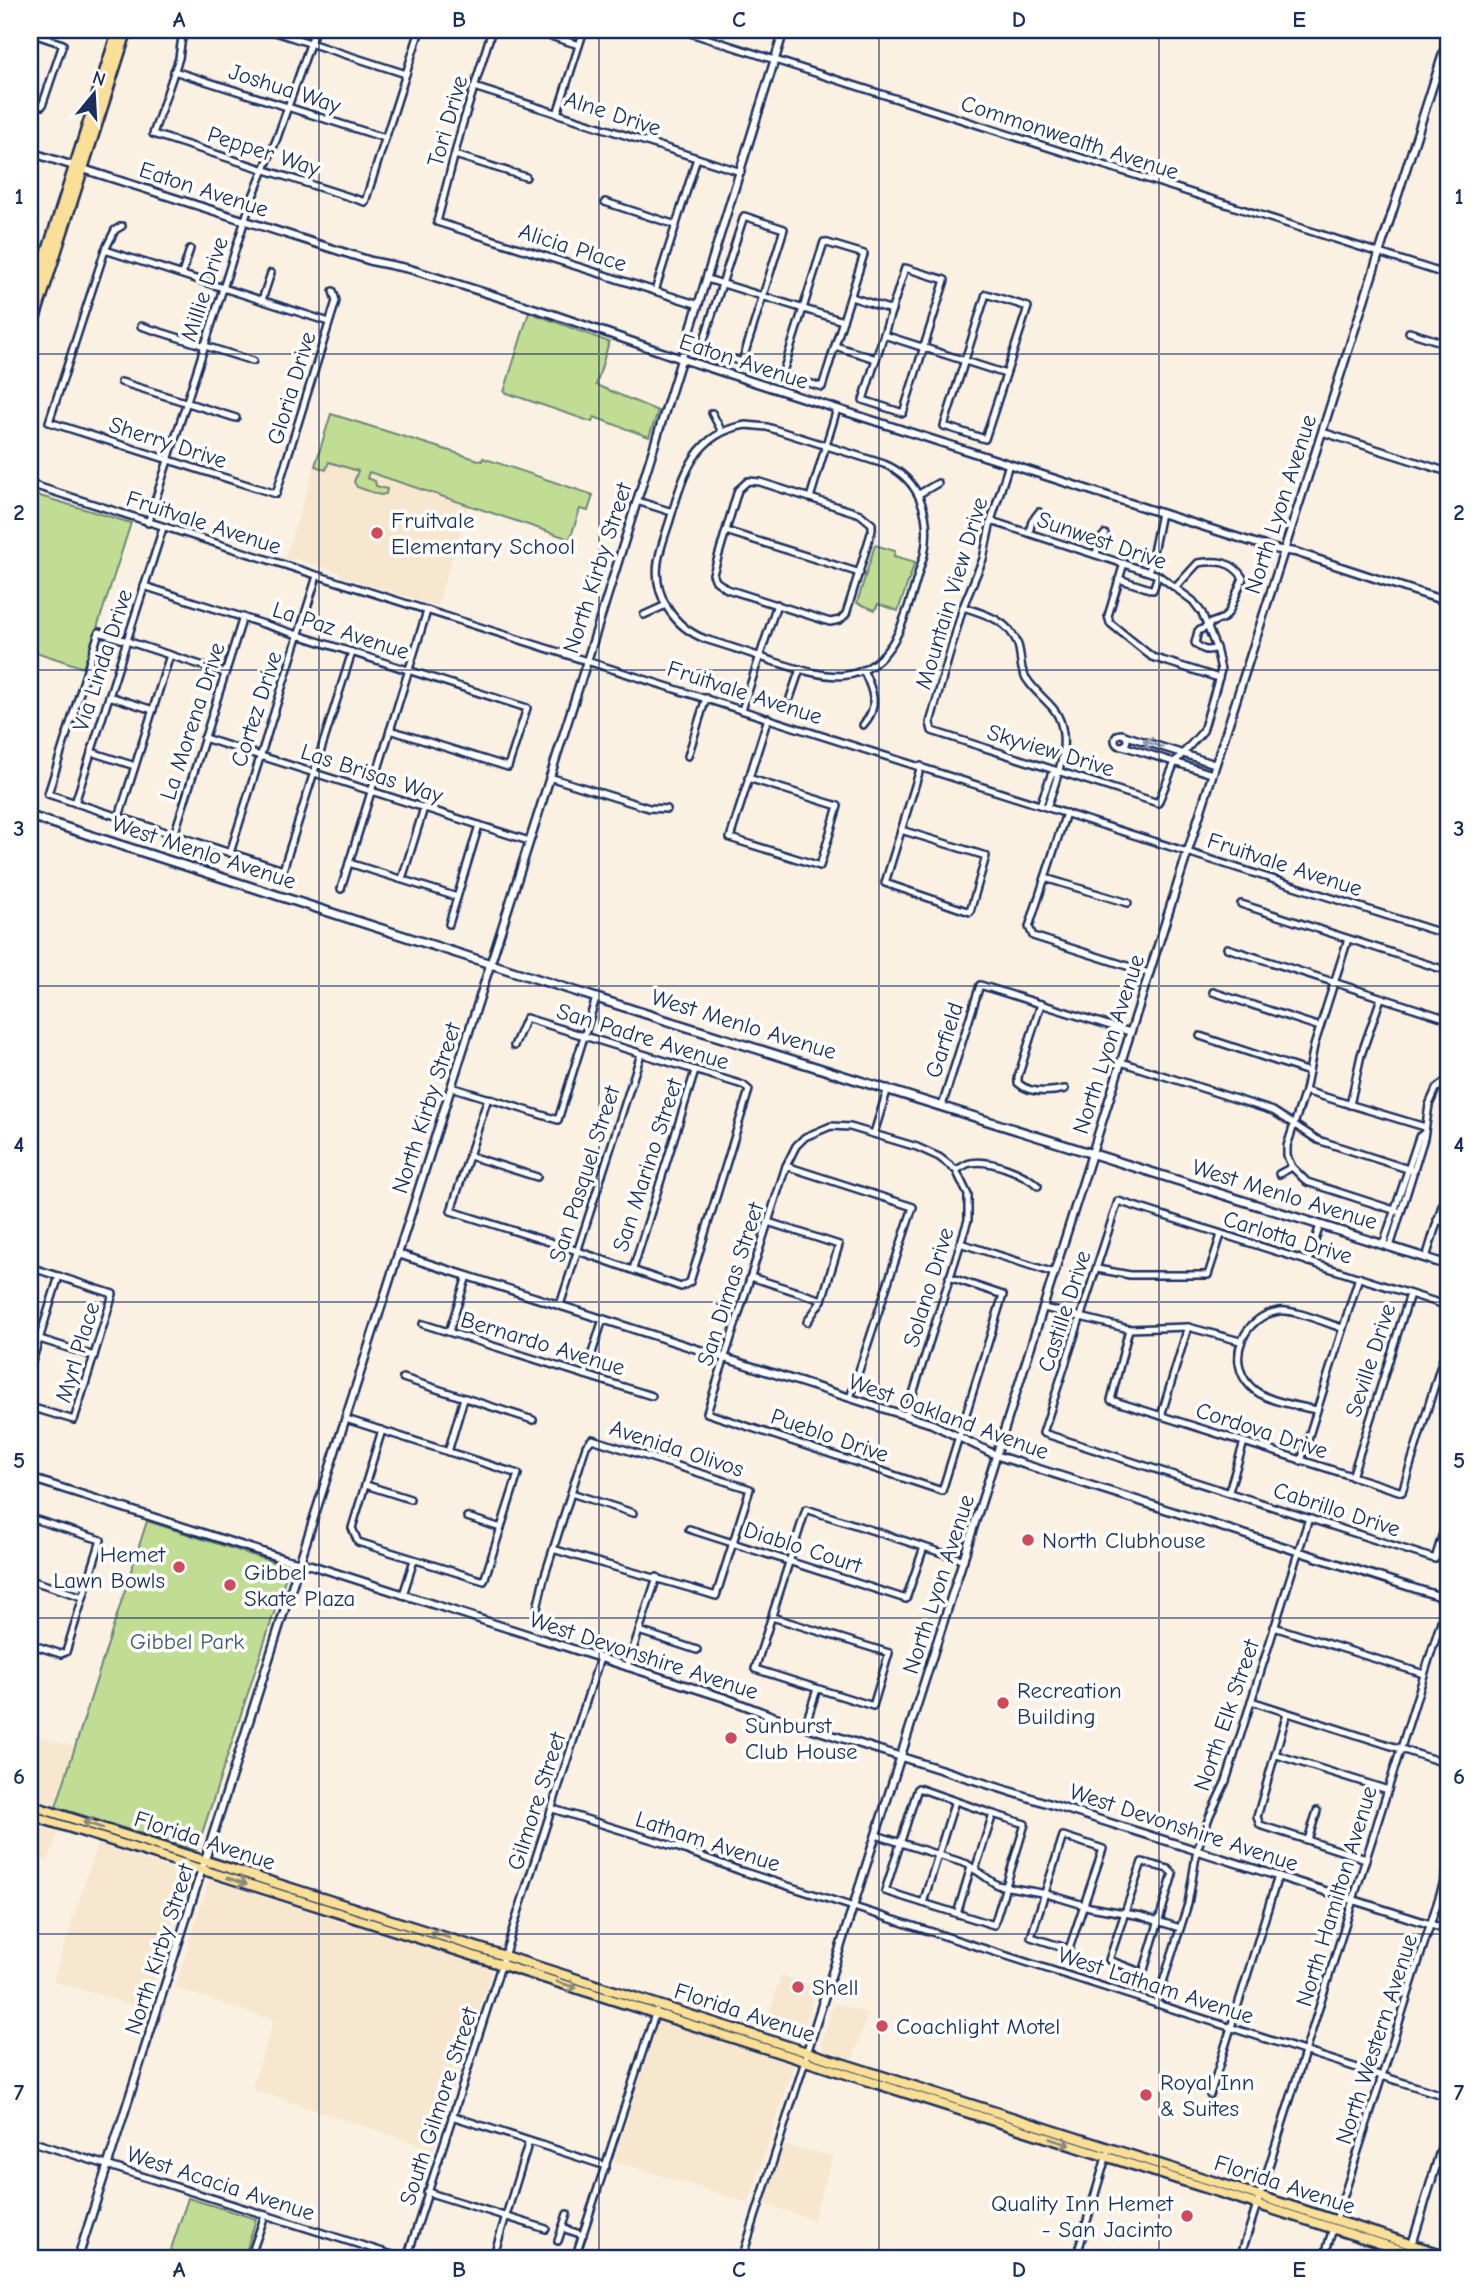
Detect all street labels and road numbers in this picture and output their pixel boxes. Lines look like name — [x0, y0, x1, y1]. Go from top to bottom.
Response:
street label: Joshua Way — [225, 58, 345, 119]
street label: Tori Drive — [422, 72, 473, 170]
street label: Alne Drive — [561, 85, 664, 142]
street label: Commonwealth Avenue — [957, 89, 1182, 185]
street label: Pepper Way — [204, 121, 324, 183]
street label: Eaton Avenue — [136, 156, 272, 223]
street label: Alicia Place — [515, 217, 630, 278]
street label: Millie Drive — [175, 233, 234, 345]
street label: Gloria Drive — [261, 328, 322, 448]
street label: Eaton Avenue — [676, 328, 812, 395]
street label: Sherry Drive — [106, 411, 230, 474]
street label: North Lyon Avenue — [1239, 411, 1322, 597]
street label: North Kirby Street — [557, 478, 638, 657]
street label: Fruitvale Avenue — [123, 485, 285, 560]
street label: Mountain View Drive — [909, 494, 994, 692]
street label: Sunwest Drive — [1033, 506, 1170, 575]
street label: Via Linda Drive — [67, 586, 138, 735]
street label: La Paz Avenue — [269, 596, 413, 665]
street label: La Morena Drive — [154, 639, 231, 803]
street label: Cortez Drive — [225, 648, 288, 770]
street label: Fruitvale Avenue — [664, 655, 826, 730]
street label: Skyview Drive — [984, 718, 1118, 783]
street label: Las Brisas Way — [297, 738, 447, 809]
street label: West Menlo Avenue — [108, 810, 299, 895]
street label: Fruitvale Avenue — [1204, 827, 1366, 902]
street label: North Lyon Avenue — [1067, 951, 1150, 1137]
street label: West Menlo Avenue — [648, 983, 840, 1065]
street label: San Padre Avenue — [553, 997, 732, 1076]
street label: Garfield — [920, 999, 969, 1081]
street label: North Kirby Street — [386, 1018, 467, 1197]
street label: San Marino Street — [607, 1074, 689, 1255]
street label: San Pasquel Street — [543, 1081, 626, 1266]
street label: West Menlo Avenue — [1189, 1153, 1381, 1235]
street label: San Dimas Street — [691, 1198, 770, 1369]
street label: Carlotta Drive — [1220, 1205, 1356, 1270]
street label: Solano Drive — [897, 1224, 959, 1350]
street label: Castille Drive — [1032, 1247, 1097, 1375]
street label: Myrl Place — [49, 1299, 106, 1406]
street label: Seville Drive — [1339, 1300, 1402, 1420]
street label: Bernardo Avenue — [458, 1306, 628, 1381]
street label: West Oakland Avenue — [845, 1368, 1053, 1465]
street label: Cordova Drive — [1193, 1396, 1331, 1464]
street label: Pueblo Drive — [767, 1403, 892, 1468]
street label: Avenida Olivos — [606, 1414, 747, 1483]
street label: Cabrillo Drive — [1270, 1476, 1404, 1543]
street label: North Lyon Avenue — [897, 1491, 980, 1677]
street label: Diablo Court — [740, 1516, 867, 1580]
street label: West Devonshire Avenue — [526, 1606, 762, 1705]
street label: North Elk Street — [1188, 1635, 1265, 1794]
street label: Gilmore Street — [501, 1727, 572, 1874]
street label: West Devonshire Avenue — [1066, 1778, 1302, 1877]
street label: North Hamilton Avenue — [1290, 1783, 1383, 2010]
street label: Florida Avenue — [131, 1805, 279, 1876]
street label: Latham Avenue — [632, 1805, 784, 1878]
street label: North Kirby Street — [119, 1859, 200, 2038]
street label: North Western Avenue — [1330, 1931, 1423, 2148]
street label: West Latham Avenue — [1055, 1941, 1257, 2030]
street label: Florida Avenue — [671, 1977, 819, 2048]
street label: South Gilmore Street — [394, 2002, 484, 2209]
street label: West Acacia Avenue — [123, 2140, 318, 2227]
street label: Florida Avenue — [1211, 2149, 1359, 2220]

